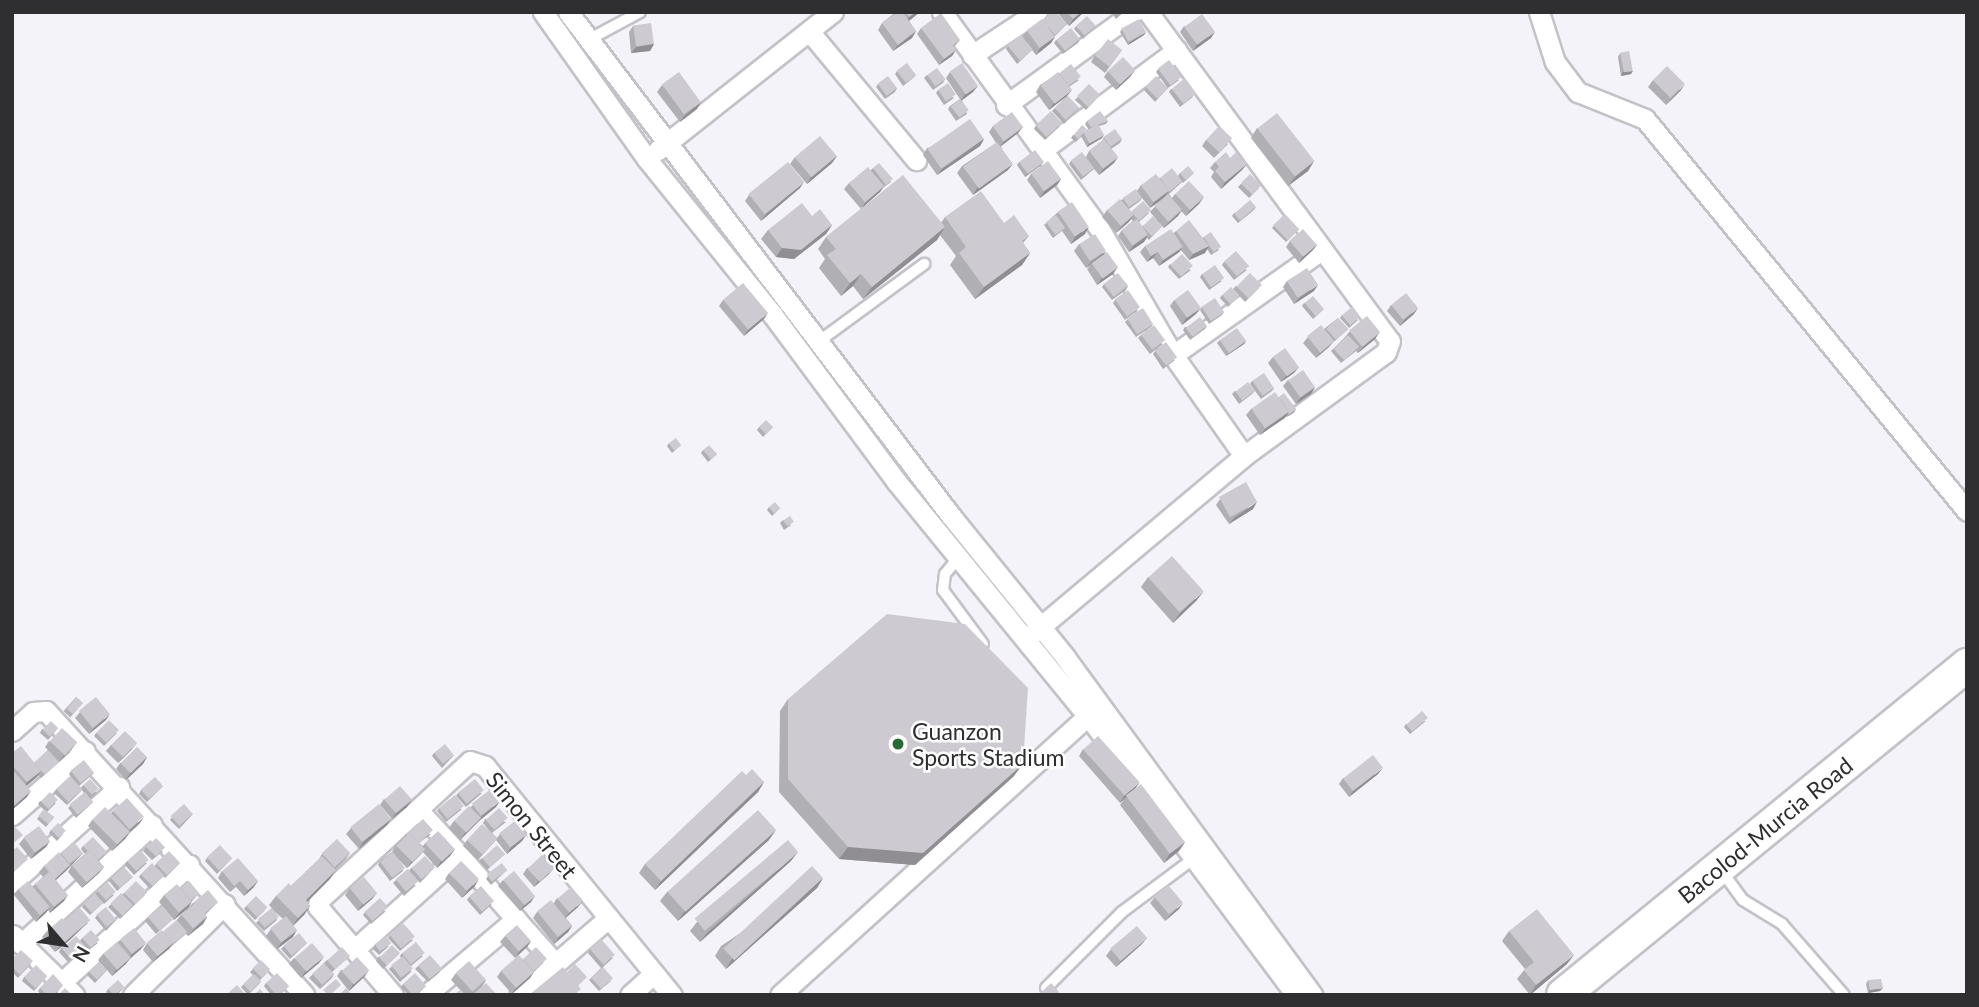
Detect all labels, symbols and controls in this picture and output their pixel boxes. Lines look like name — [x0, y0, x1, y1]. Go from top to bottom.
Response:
place label: Guanzon Sports Stadium — [912, 717, 1064, 771]
marker: Guanzon Sports Stadium — [890, 736, 906, 752]
street label: Bacolod-Murcia Road — [1672, 751, 1858, 909]
street label: Simon Street — [481, 766, 583, 884]
north arrow — [28, 909, 98, 979]
text: N — [68, 942, 95, 966]

